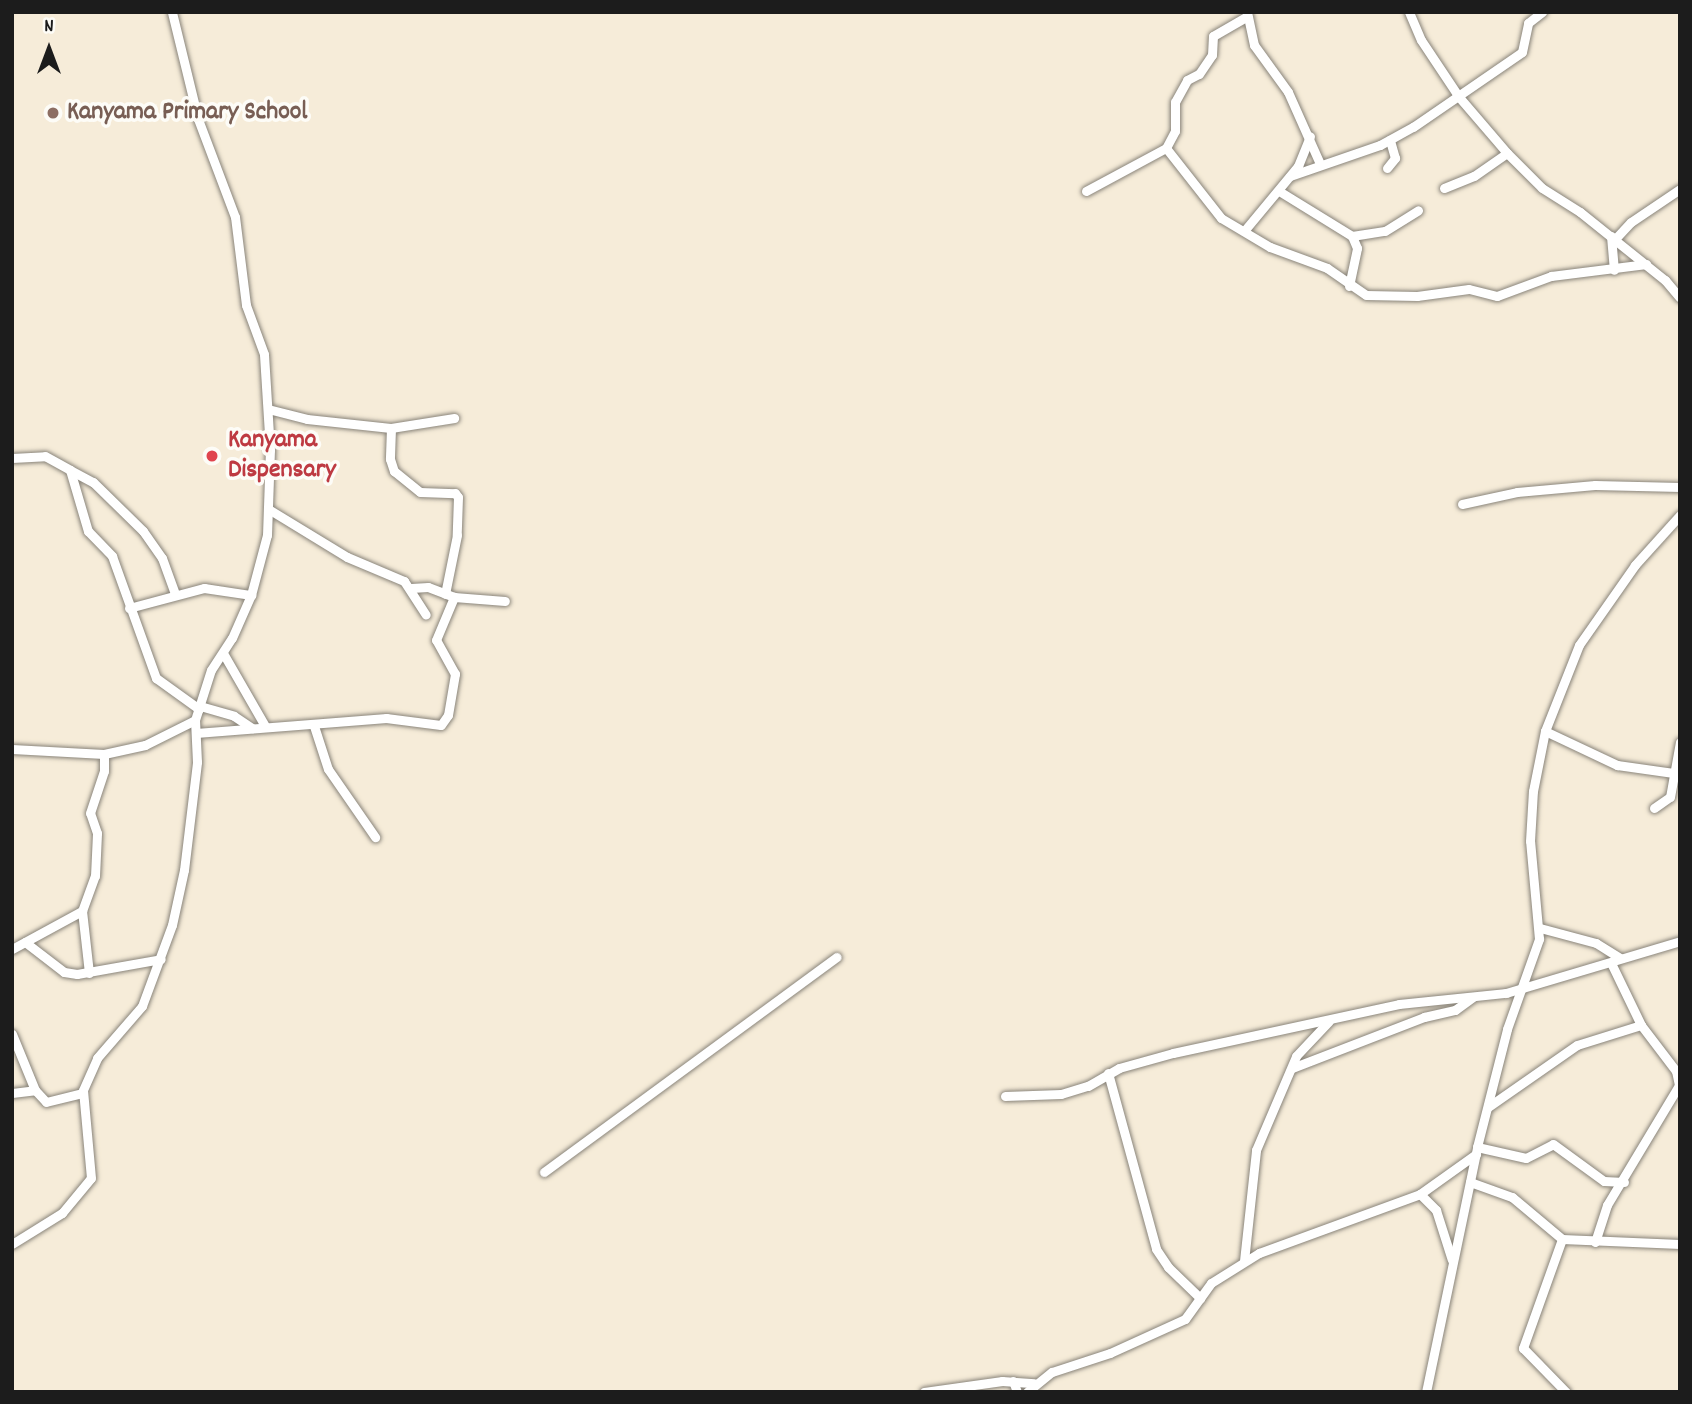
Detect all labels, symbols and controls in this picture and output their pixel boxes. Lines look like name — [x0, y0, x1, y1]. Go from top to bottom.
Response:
north arrow — [14, 14, 84, 84]
text: N — [44, 14, 54, 41]
place label: Kanyama Primary School — [67, 97, 307, 129]
marker: Kanyama Primary School — [45, 105, 61, 121]
place label: Kanyama Dispensary — [228, 425, 336, 486]
marker: Kanyama Dispensary — [202, 446, 222, 466]

